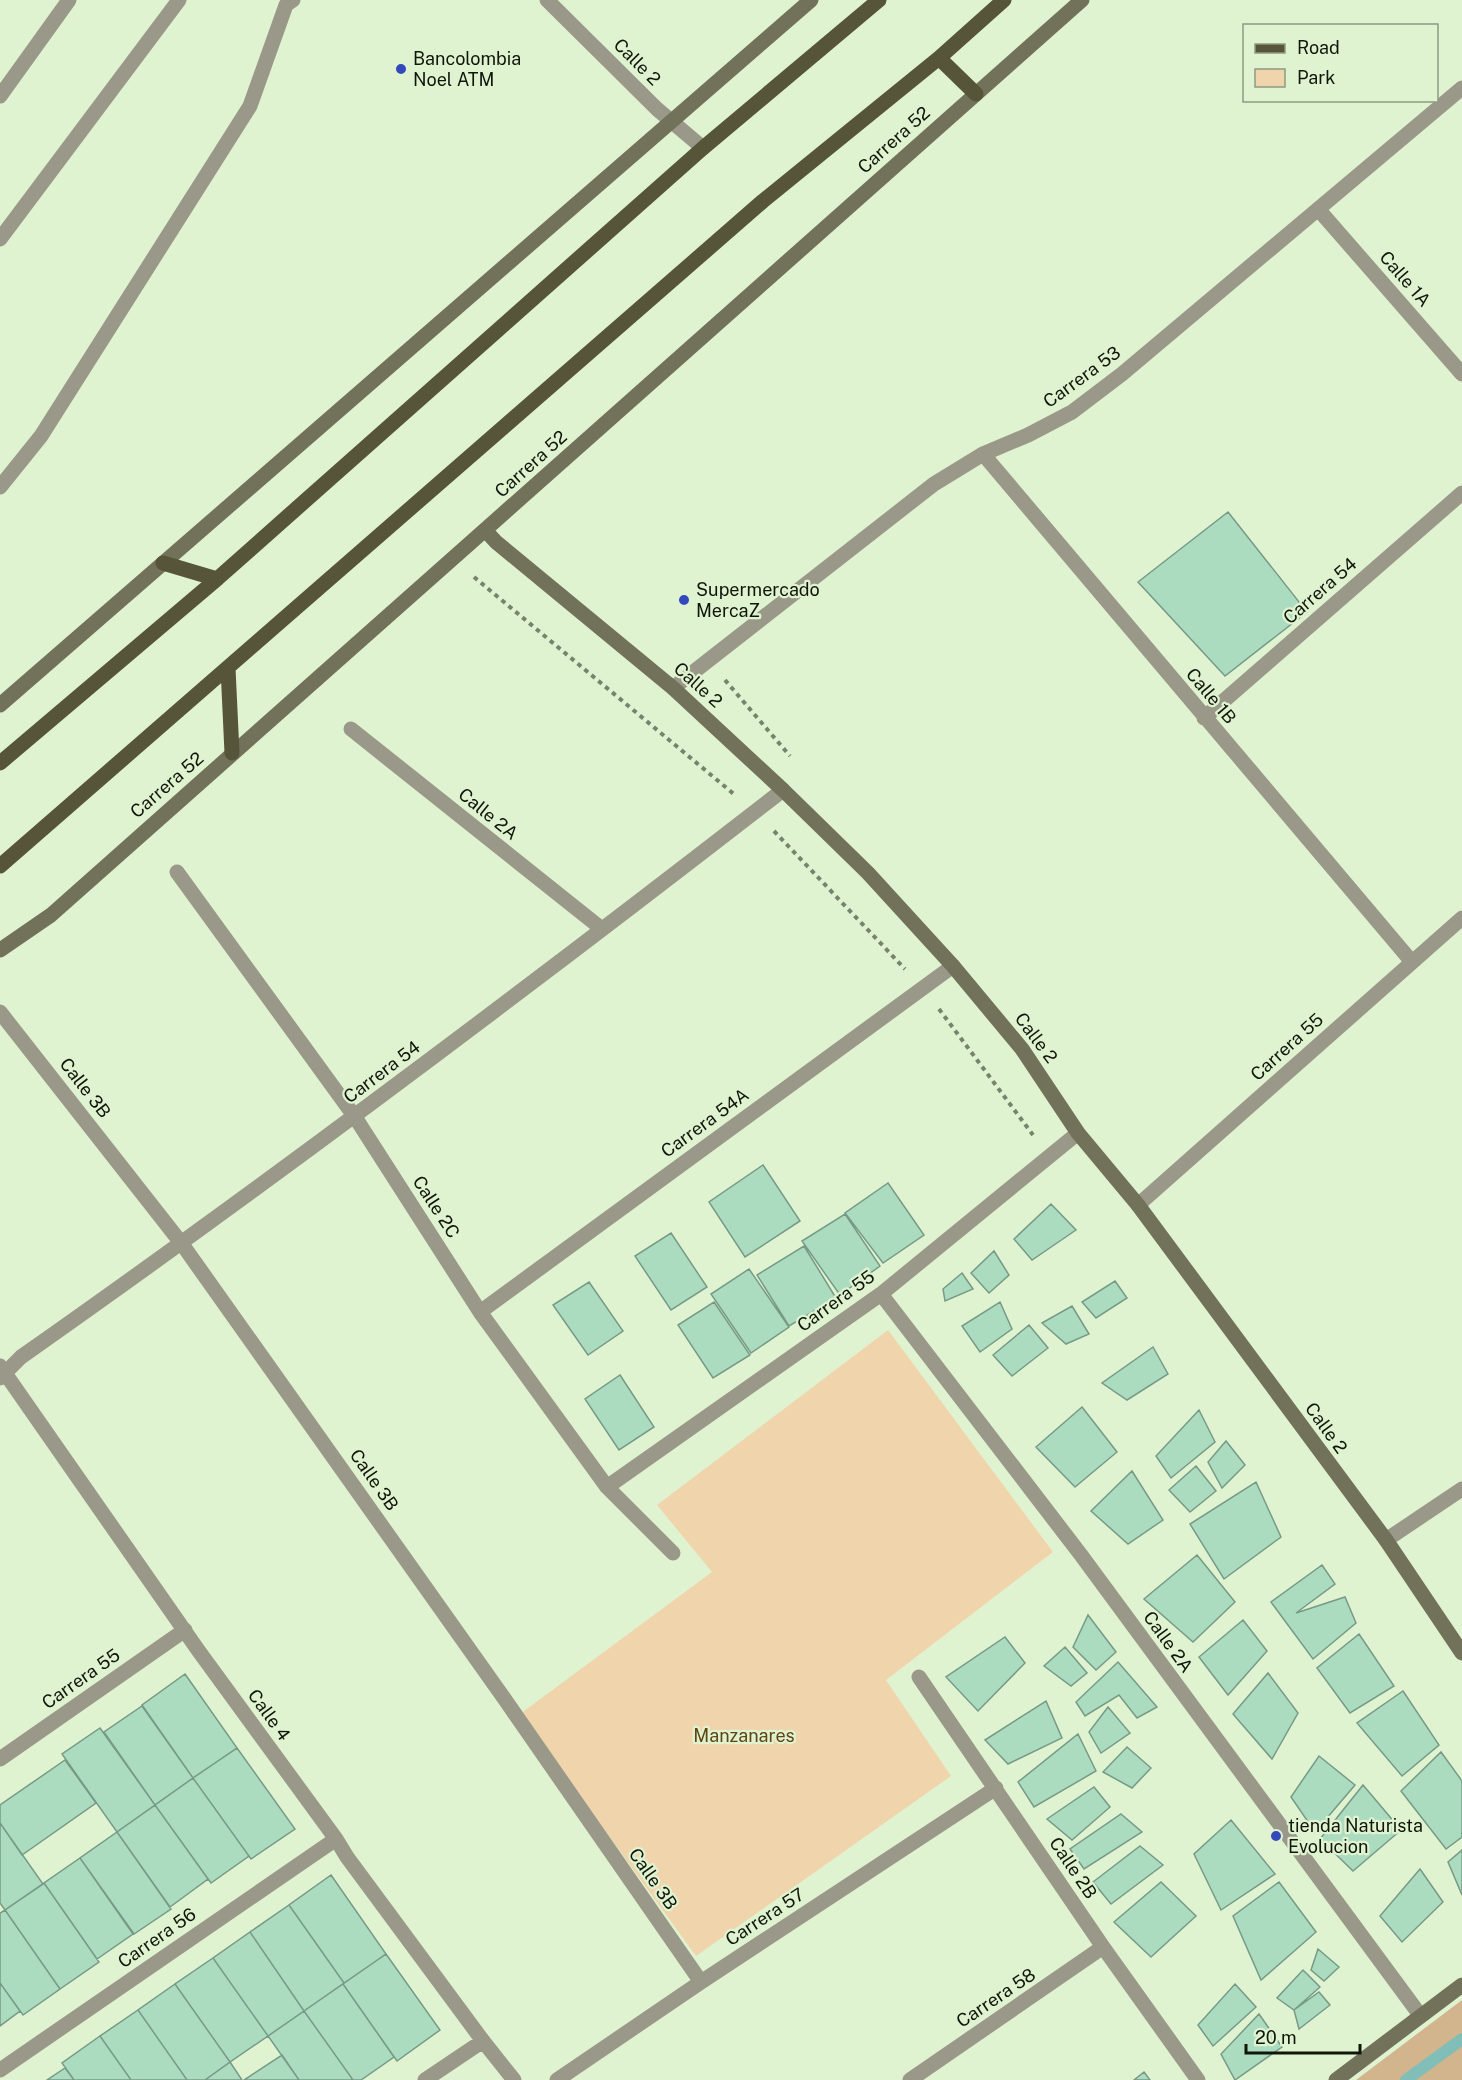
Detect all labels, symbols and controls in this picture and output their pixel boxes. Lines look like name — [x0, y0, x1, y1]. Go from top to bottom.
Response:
legend — [1243, 24, 1438, 102]
street label: Calle 2 — [610, 34, 665, 89]
text: Road — [1297, 37, 1340, 58]
place label: Bancolombia Noel ATM — [413, 48, 521, 90]
marker: Bancolombia Noel ATM — [394, 62, 408, 76]
text: Park — [1297, 67, 1335, 88]
street label: Carrera 52 — [853, 102, 934, 177]
street label: Calle 1A — [1375, 247, 1435, 311]
street label: Carrera 53 — [1039, 342, 1124, 412]
street label: Carrera 52 — [490, 426, 571, 501]
street label: Carrera 54 — [1279, 553, 1361, 628]
place label: Supermercado MercaZ — [696, 579, 820, 621]
marker: Supermercado MercaZ — [677, 593, 691, 607]
street label: Calle 2 — [670, 658, 727, 712]
street label: Calle 1B — [1182, 664, 1241, 728]
street label: Carrera 52 — [126, 747, 207, 822]
street label: Calle 2A — [454, 783, 522, 844]
street label: Calle 2 — [1011, 1008, 1062, 1067]
street label: Carrera 55 — [1246, 1009, 1327, 1085]
street label: Carrera 54 — [339, 1036, 424, 1107]
street label: Calle 3B — [55, 1054, 115, 1122]
street label: Carrera 54A — [657, 1084, 753, 1161]
street label: Calle 2C — [409, 1172, 464, 1242]
street label: Carrera 55 — [793, 1266, 878, 1336]
street label: Calle 2 — [1301, 1398, 1352, 1457]
street label: Calle 3B — [346, 1445, 403, 1515]
street label: Calle 2A — [1139, 1607, 1198, 1677]
street label: Carrera 55 — [38, 1644, 124, 1713]
street label: Calle 4 — [244, 1685, 295, 1744]
park label: Manzanares — [693, 1725, 795, 1746]
place label: tienda Naturista Evolucion — [1288, 1815, 1423, 1857]
marker: tienda Naturista Evolucion — [1269, 1829, 1283, 1843]
street label: Calle 2B — [1045, 1833, 1102, 1902]
street label: Calle 3B — [625, 1844, 682, 1914]
street label: Carrera 57 — [721, 1883, 808, 1950]
street label: Carrera 56 — [114, 1903, 200, 1972]
street label: Carrera 58 — [952, 1964, 1039, 2032]
scale bar — [1246, 2017, 1360, 2055]
text: 20 m — [1255, 2027, 1297, 2048]

